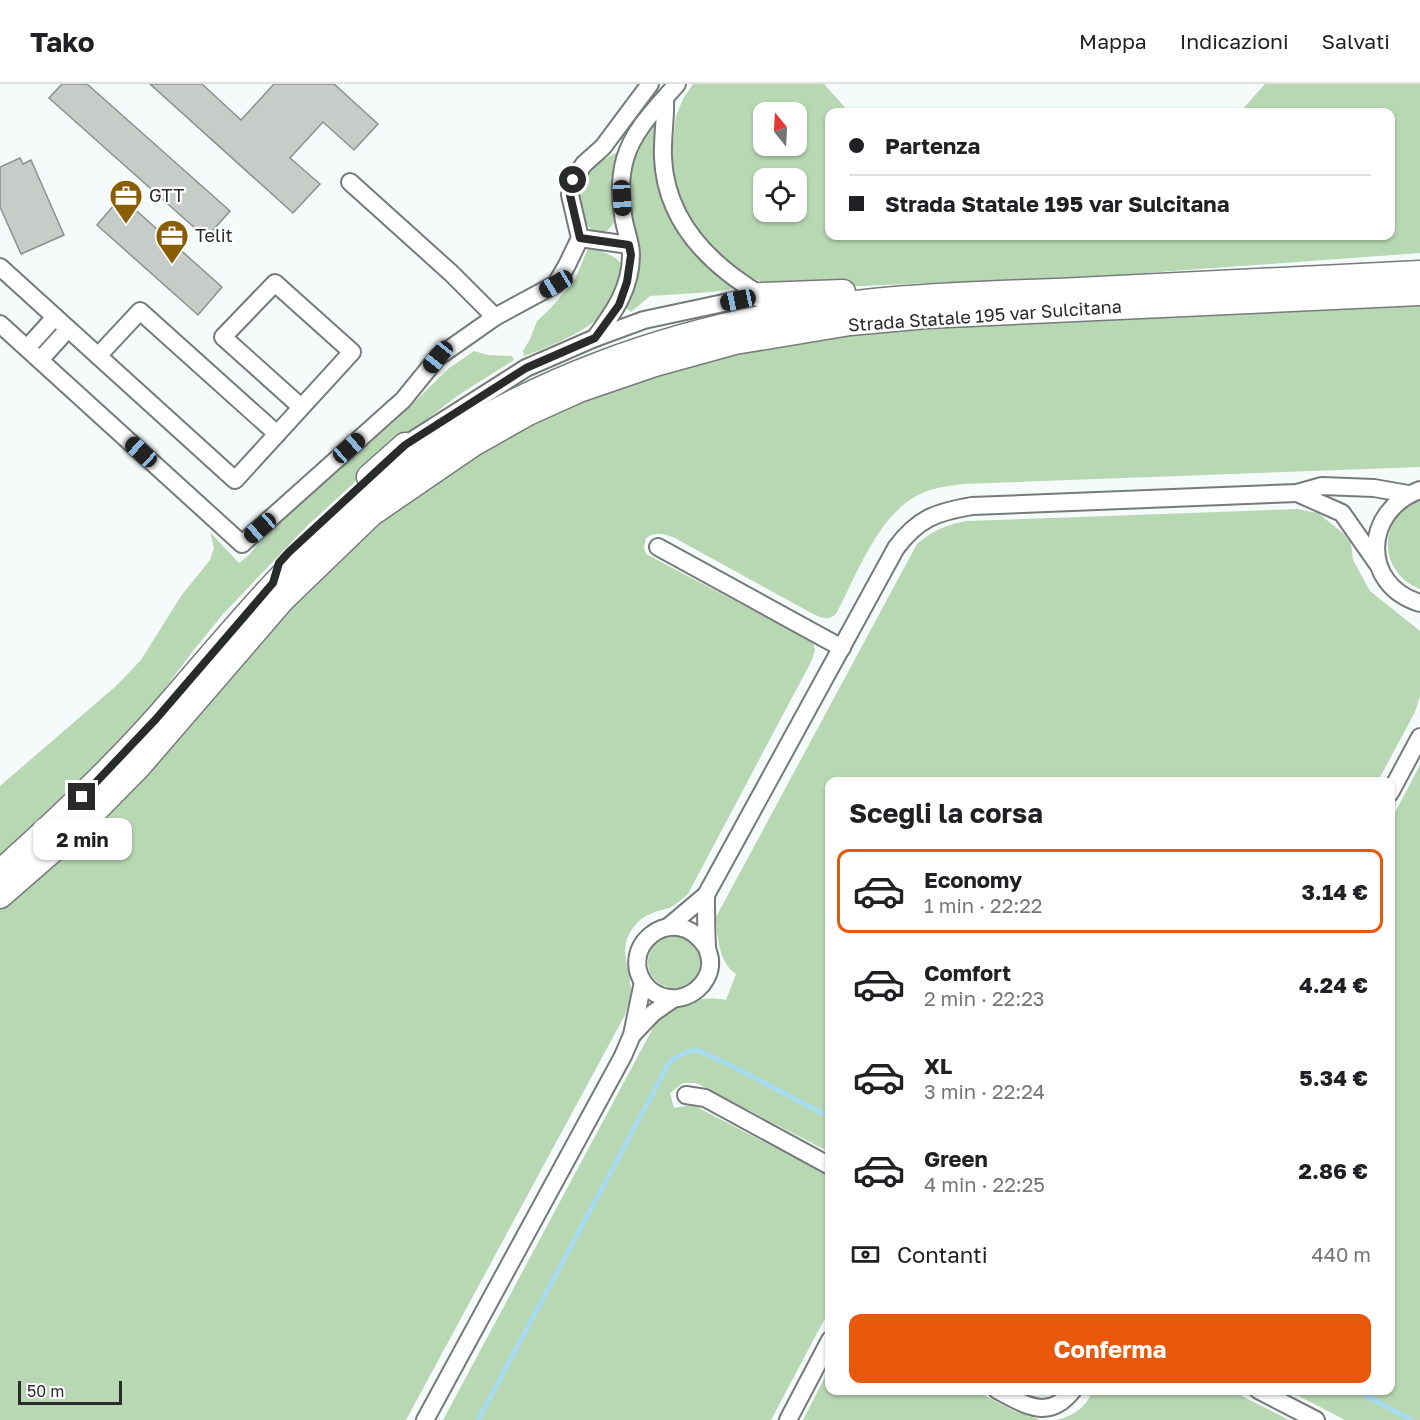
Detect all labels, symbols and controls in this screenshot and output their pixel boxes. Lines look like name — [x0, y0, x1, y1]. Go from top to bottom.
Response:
text: Tako — [30, 25, 95, 58]
text: Mappa — [1079, 28, 1147, 54]
text: Indicazioni — [1180, 28, 1289, 54]
text: Salvati — [1322, 28, 1390, 54]
north arrow — [753, 102, 807, 156]
map controls — [753, 102, 807, 222]
text: Partenza — [885, 132, 980, 159]
route start — [559, 166, 586, 193]
button: locate — [753, 168, 807, 222]
office icon: GTT — [108, 178, 144, 225]
car — [612, 180, 632, 216]
place label: GTT — [149, 184, 184, 206]
text: Strada Statale 195 var Sulcitana — [885, 190, 1229, 217]
office icon: Telit — [154, 218, 190, 265]
place label: Telit — [195, 224, 233, 246]
car — [536, 267, 576, 301]
car — [719, 287, 757, 313]
street label: Strada Statale 195 var Sulcitana — [847, 294, 1123, 336]
car — [420, 337, 456, 377]
car — [330, 429, 368, 467]
car — [122, 433, 160, 471]
car — [241, 509, 279, 547]
route end — [68, 783, 95, 810]
text: Scegli la corsa — [849, 797, 1043, 829]
callout: 2 min — [32, 818, 132, 860]
text: 2 min — [56, 827, 109, 851]
icon: car — [852, 864, 906, 918]
text: Economy — [924, 866, 1022, 893]
text: 3.14 € — [1301, 878, 1368, 905]
text: 1 min · 22:22 — [924, 893, 1042, 917]
icon: car — [852, 957, 906, 1011]
text: Comfort — [924, 959, 1011, 986]
text: 4.24 € — [1299, 971, 1368, 998]
text: 2 min · 22:23 — [924, 986, 1044, 1010]
icon: car — [852, 1050, 906, 1104]
text: XL — [924, 1052, 952, 1079]
text: 5.34 € — [1299, 1064, 1368, 1091]
text: 3 min · 22:24 — [924, 1079, 1045, 1103]
icon: car — [852, 1143, 906, 1197]
text: Green — [924, 1145, 988, 1172]
text: 2.86 € — [1298, 1157, 1368, 1184]
text: 4 min · 22:25 — [924, 1172, 1045, 1196]
icon: cash — [849, 1238, 882, 1271]
text: Contanti — [897, 1241, 988, 1268]
text: 440 m — [1312, 1242, 1371, 1266]
button: Conferma — [849, 1314, 1371, 1383]
scale bar — [18, 1378, 122, 1406]
text: 50 m — [27, 1381, 64, 1401]

